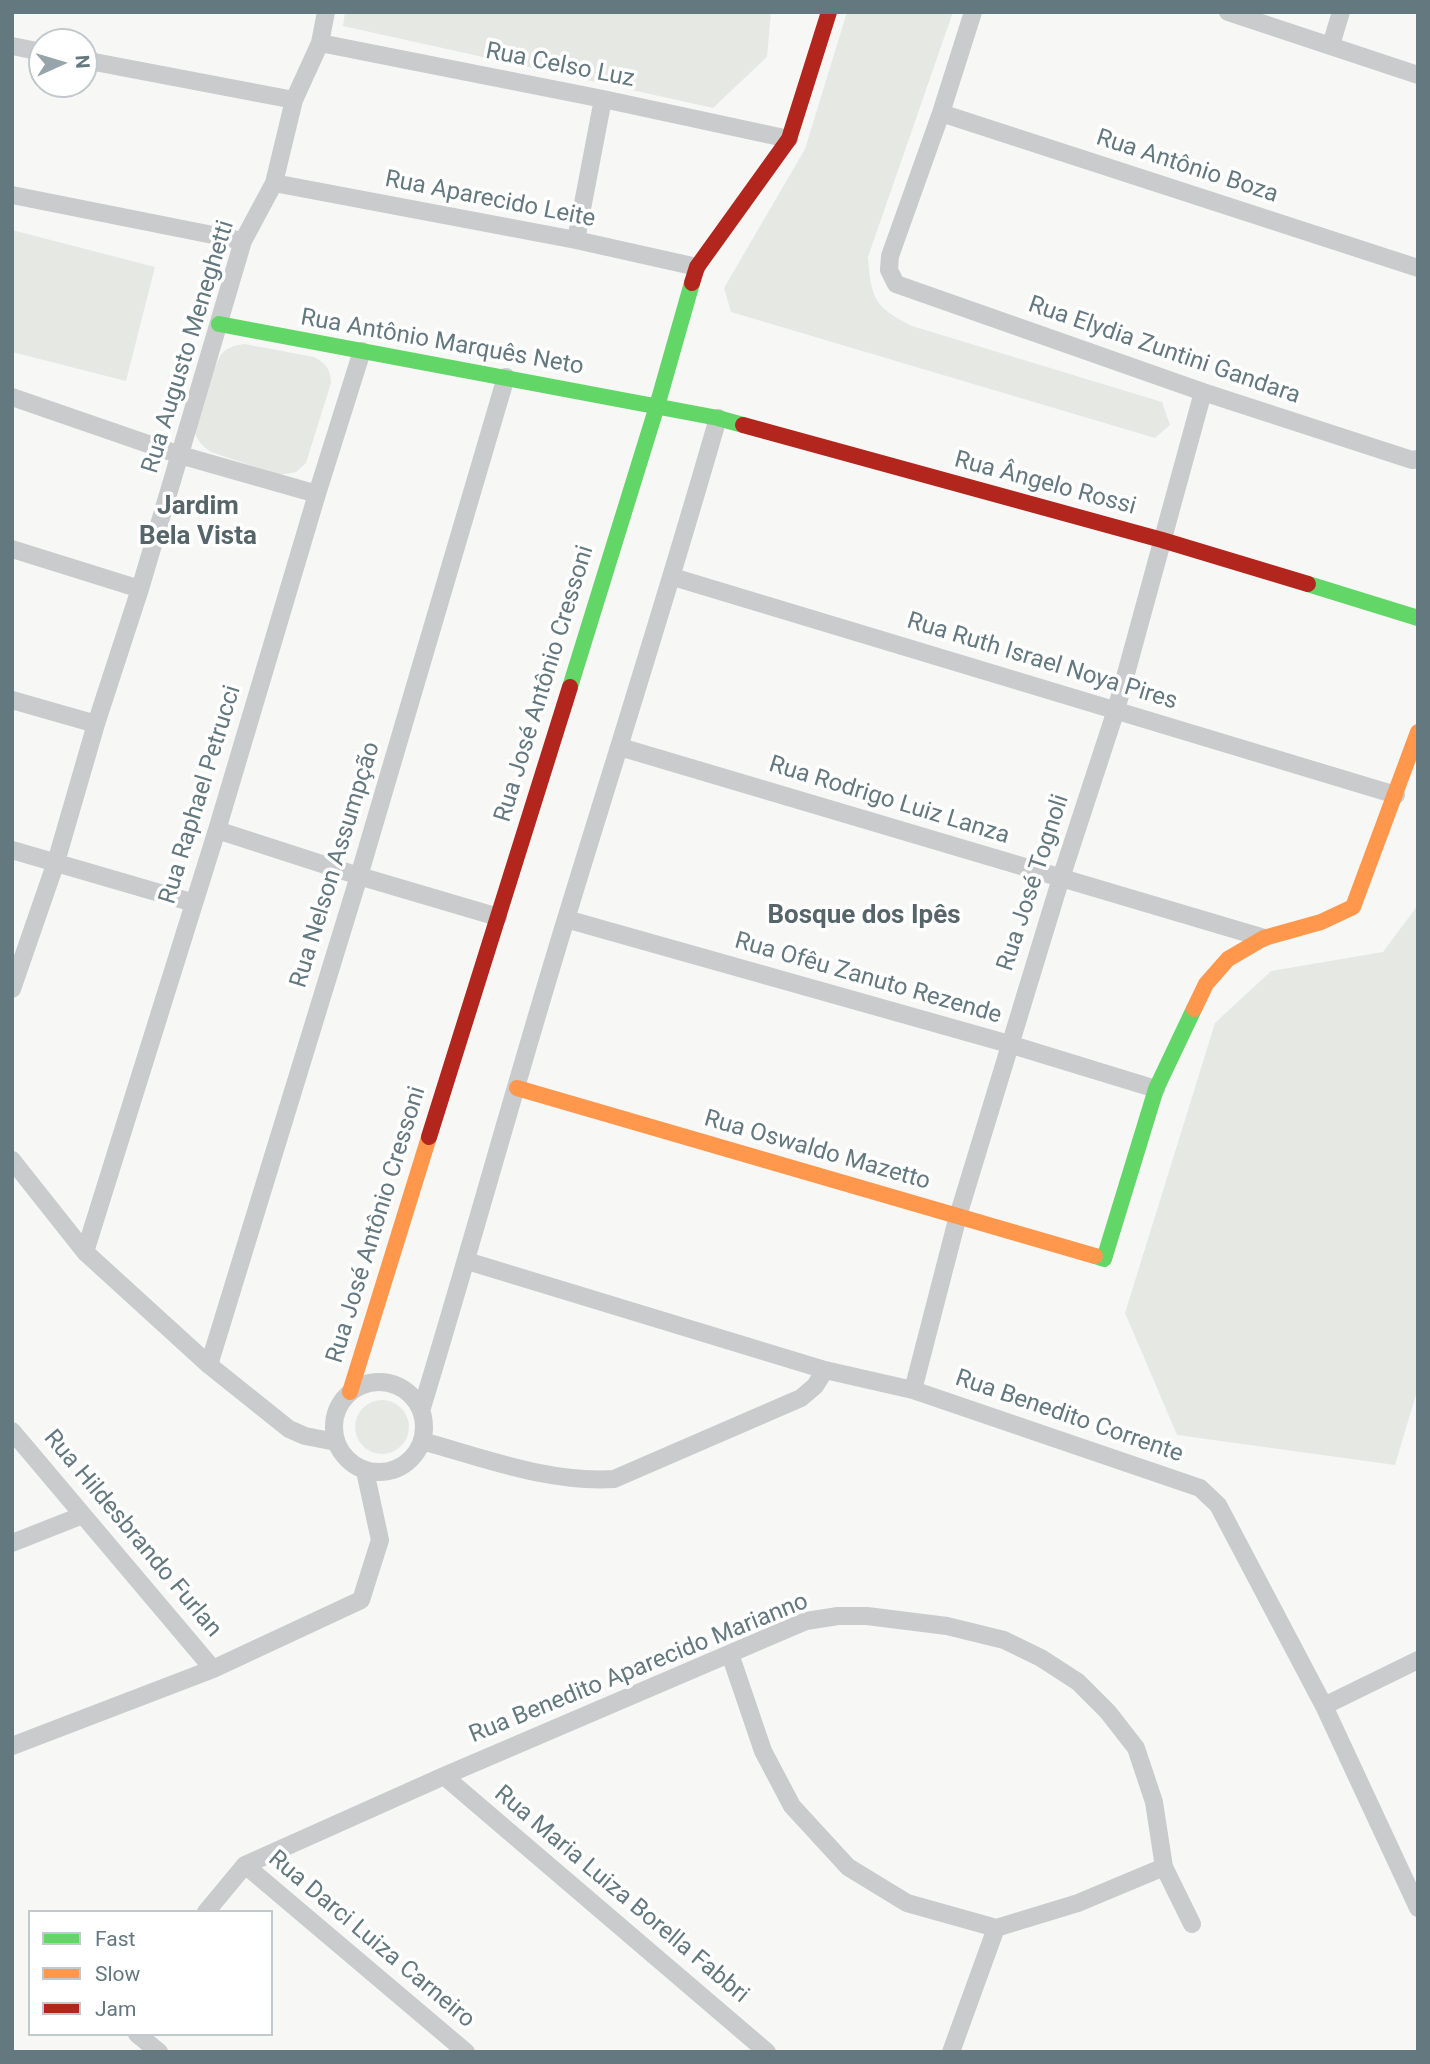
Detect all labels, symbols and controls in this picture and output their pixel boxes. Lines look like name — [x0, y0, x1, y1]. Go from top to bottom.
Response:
north arrow — [28, 28, 98, 98]
street label: Rua Celso Luz — [483, 37, 637, 95]
text: N — [71, 54, 94, 69]
street label: Rua Antônio Boza — [1092, 124, 1282, 210]
street label: Rua Aparecido Leite — [382, 165, 598, 235]
street label: Rua Augusto Meneghetti — [137, 217, 241, 477]
street label: Rua Elydia Zuntini Gandara — [1024, 291, 1304, 411]
street label: Rua Antônio Marquês Neto — [298, 304, 586, 382]
street label: Rua Ângelo Rossi — [951, 446, 1139, 522]
district label: Jardim Bela Vista — [139, 491, 257, 552]
street label: Rua José Antônio Cressoni — [489, 542, 601, 826]
street label: Rua Ruth Israel Noya Pires — [903, 607, 1181, 717]
street label: Rua Raphael Petrucci — [154, 682, 248, 908]
street label: Rua Nelson Assumpção — [285, 739, 387, 991]
street label: Rua Rodrigo Luiz Lanza — [765, 751, 1013, 851]
street label: Rua José Tognoli — [992, 791, 1076, 975]
district label: Bosque dos Ipês — [767, 900, 961, 932]
street label: Rua Ofêu Zanuto Rezende — [731, 927, 1005, 1031]
street label: Rua José Antônio Cressoni — [321, 1083, 433, 1367]
street label: Rua Oswaldo Mazetto — [701, 1105, 933, 1197]
street label: Rua Benedito Corrente — [951, 1364, 1187, 1470]
street label: Rua Hildesbrando Furlan — [37, 1425, 227, 1643]
street label: Rua Benedito Aparecido Marianno — [465, 1588, 813, 1750]
street label: Rua Maria Luiza Borella Fabbri — [488, 1780, 754, 2010]
street label: Rua Darci Luiza Carneiro — [262, 1845, 480, 2035]
legend — [28, 1910, 273, 2036]
text: Fast — [95, 1927, 135, 1951]
text: Slow — [95, 1962, 140, 1986]
text: Jam — [95, 1997, 136, 2021]

